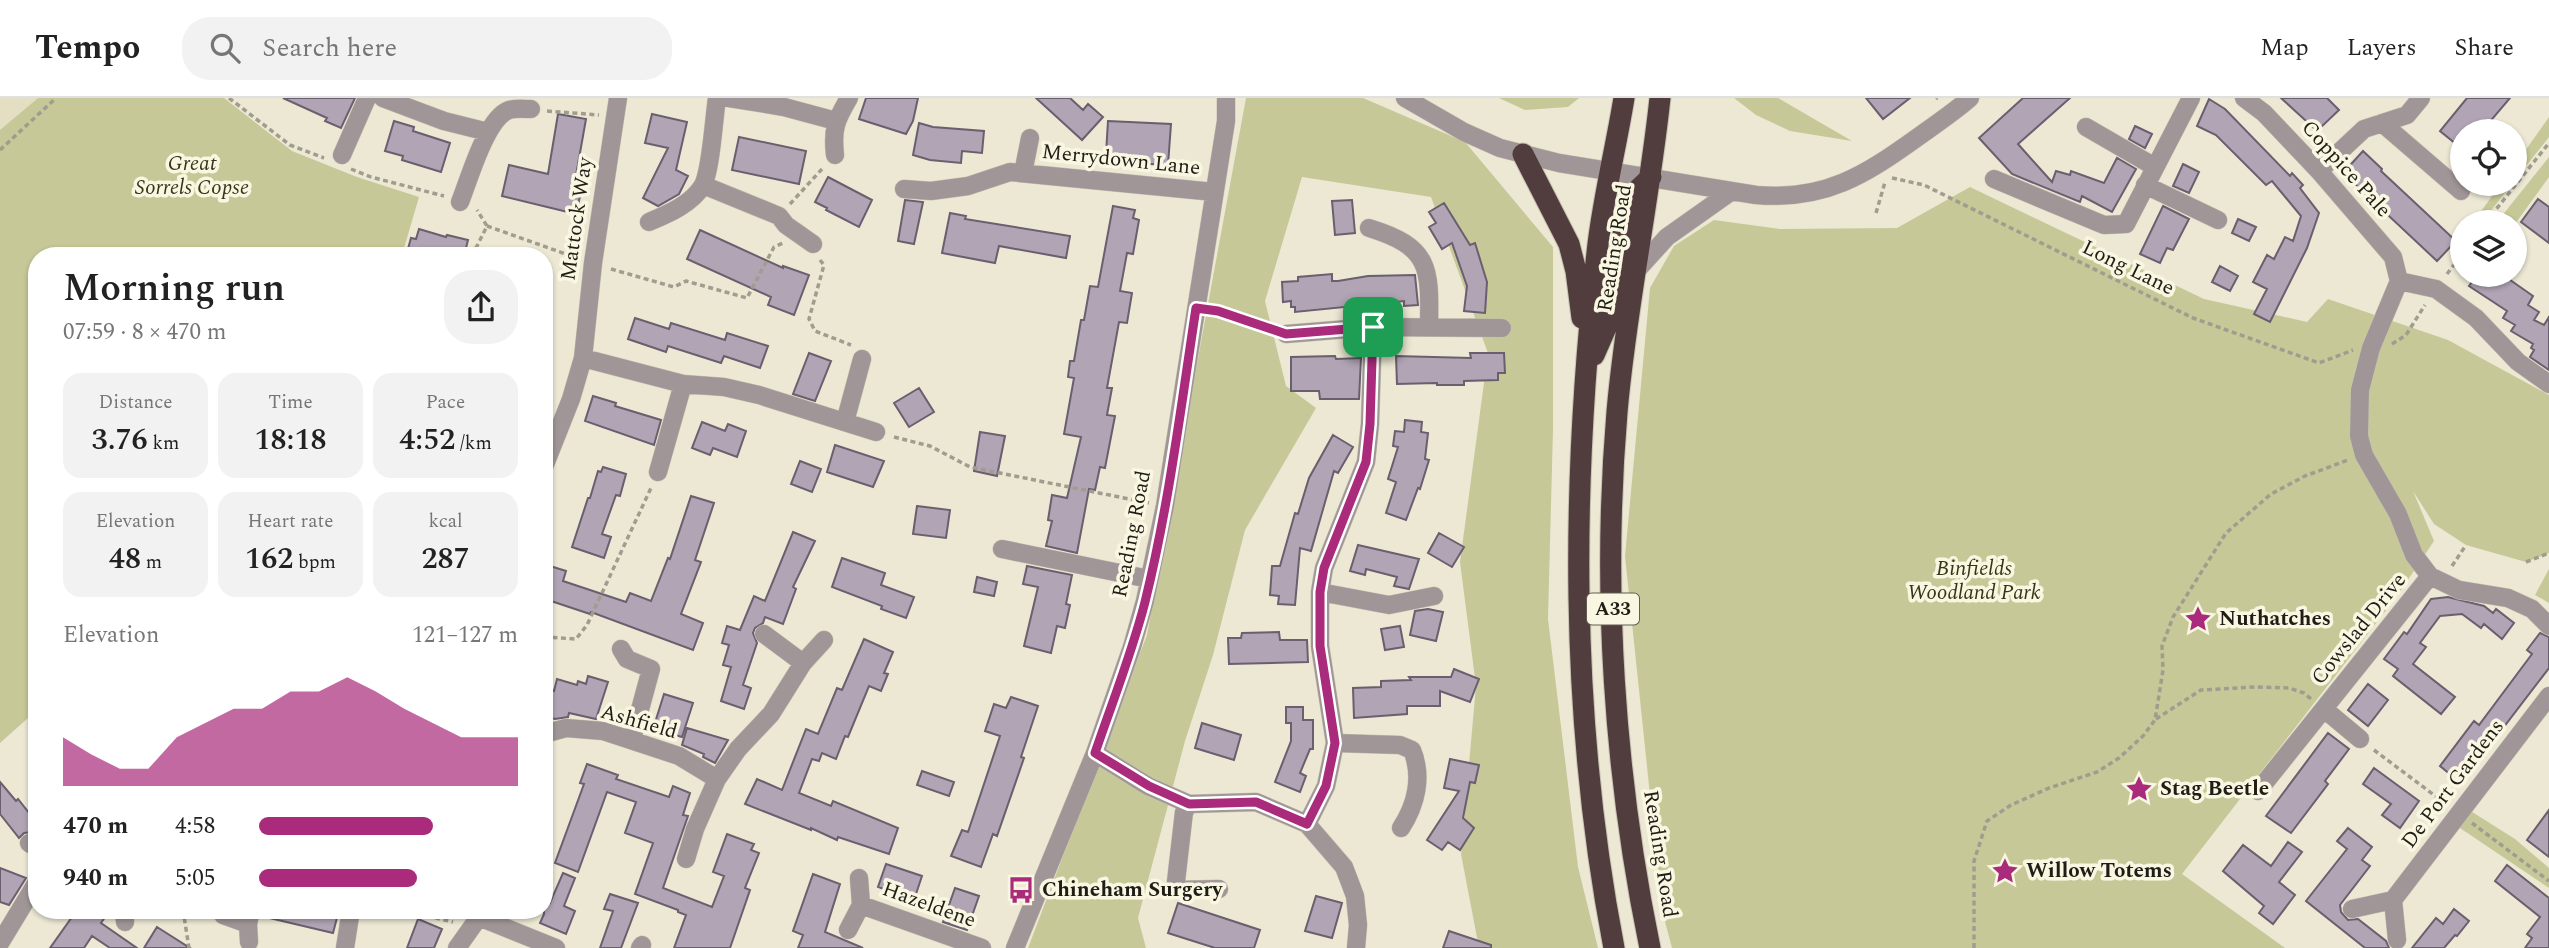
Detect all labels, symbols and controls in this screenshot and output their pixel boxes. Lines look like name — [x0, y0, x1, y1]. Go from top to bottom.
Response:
search box — [182, 17, 672, 80]
text: Tempo — [35, 23, 140, 73]
text: Search here — [262, 28, 397, 68]
icon: search — [206, 29, 244, 67]
text: Map — [2260, 30, 2309, 66]
text: Layers — [2347, 30, 2417, 66]
text: Share — [2455, 30, 2514, 66]
street label: Coppice Pale — [2293, 113, 2399, 225]
map controls — [2450, 119, 2527, 287]
button: locate — [2450, 119, 2527, 196]
street label: Merrydown Lane — [1040, 136, 1202, 184]
park label: Great Sorrels Copse — [135, 148, 249, 204]
street label: Mattock Way — [553, 154, 602, 283]
street label: Reading Road — [1589, 182, 1641, 314]
button: layers — [2450, 210, 2527, 287]
street label: Long Lane — [2076, 232, 2180, 304]
text: Morning run — [63, 260, 285, 318]
button: share — [444, 270, 518, 344]
pin — [1343, 297, 1403, 357]
icon: arrive — [1354, 308, 1392, 346]
text: 07:59 · 8 × 470 m — [63, 315, 227, 350]
text: Distance — [98, 388, 173, 417]
text: Time — [268, 388, 313, 417]
text: Pace — [426, 388, 465, 417]
text: 3.76 — [92, 417, 148, 463]
text: 18:18 — [254, 417, 327, 463]
text: 4:52 — [399, 417, 455, 463]
text: km — [148, 429, 179, 458]
text: /km — [455, 429, 492, 458]
street label: Reading Road — [1104, 468, 1160, 600]
text: Elevation — [96, 507, 175, 536]
text: Heart rate — [248, 507, 333, 536]
text: kcal — [428, 507, 463, 536]
text: 48 — [109, 536, 141, 582]
text: 162 — [245, 536, 293, 582]
text: 287 — [421, 536, 470, 582]
text: m — [141, 548, 162, 577]
text: bpm — [293, 548, 336, 577]
park label: Binfields Woodland Park — [1907, 553, 2041, 609]
street label: Cowslad Drive — [2304, 566, 2414, 692]
road number: A33 — [1587, 594, 1639, 624]
place label: Nuthatches — [2219, 603, 2331, 635]
place icon: Nuthatches — [2183, 604, 2213, 634]
text: Elevation — [63, 618, 159, 653]
text: 121–127 m — [412, 618, 518, 653]
street label: Ashfield — [597, 696, 681, 748]
street label: De Port Gardens — [2394, 712, 2512, 856]
place label: Stag Beetle — [2160, 773, 2269, 805]
place icon: Stag Beetle — [2124, 774, 2154, 804]
street label: Reading Road — [1634, 788, 1686, 920]
text: 470 m — [63, 809, 128, 844]
text: 4:58 — [175, 809, 215, 844]
place label: Willow Totems — [2026, 855, 2172, 887]
place icon: Willow Totems — [1990, 856, 2020, 886]
text: 940 m — [63, 861, 128, 896]
text: 5:05 — [175, 861, 215, 896]
street label: Hazeldene — [878, 873, 980, 937]
place label: Chineham Surgery — [1042, 874, 1223, 906]
bus stop icon: Chineham Surgery — [1006, 875, 1036, 905]

